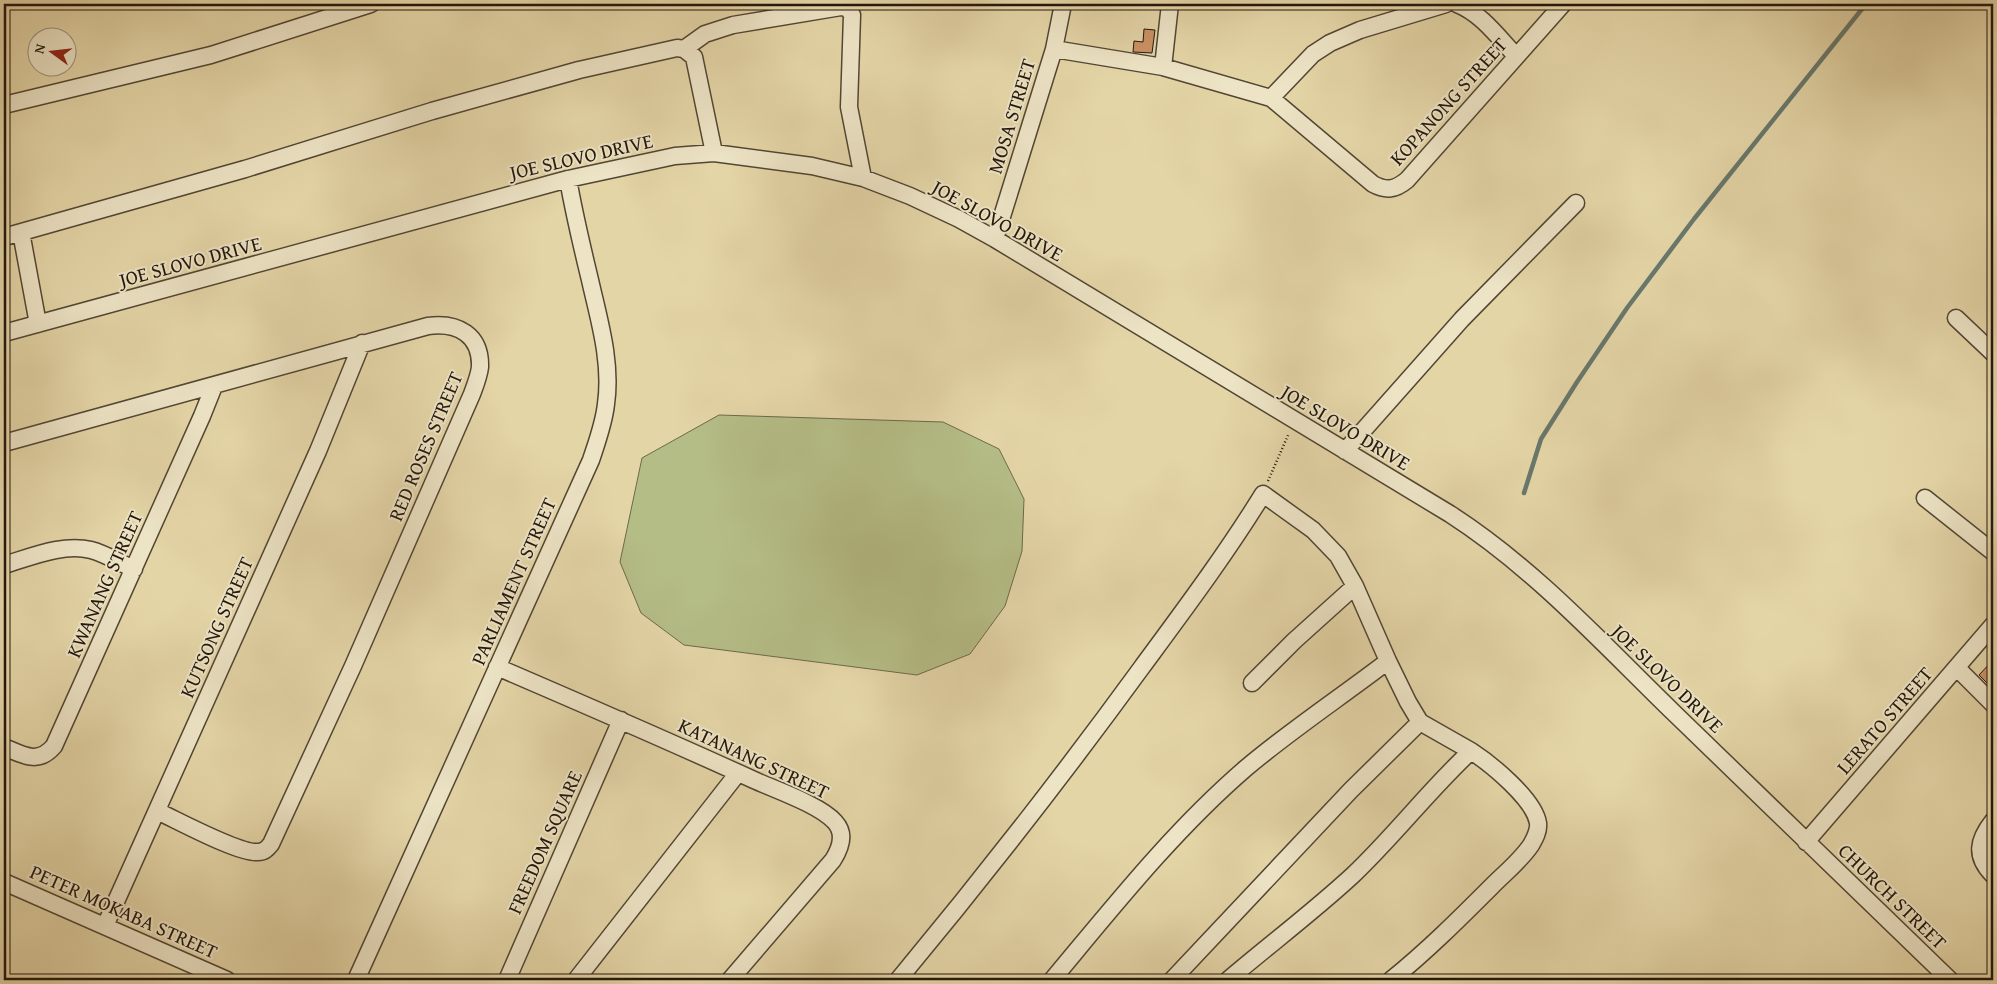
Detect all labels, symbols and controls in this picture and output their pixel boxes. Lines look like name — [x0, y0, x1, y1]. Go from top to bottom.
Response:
north arrow — [28, 28, 78, 78]
street label: KOPANONG STREET — [1383, 31, 1513, 171]
text: N — [29, 41, 50, 56]
street label: MOSA STREET — [980, 55, 1042, 177]
street label: JOE SLOVO DRIVE — [504, 125, 655, 187]
street label: JOE SLOVO DRIVE — [925, 170, 1069, 268]
street label: JOE SLOVO DRIVE — [113, 228, 264, 295]
street label: RED ROSES STREET — [380, 367, 470, 525]
street label: JOE SLOVO DRIVE — [1273, 375, 1416, 477]
street label: PARLIAMENT STREET — [463, 493, 563, 669]
street label: KWANANG STREET — [59, 506, 149, 662]
street label: KUTSONG STREET — [172, 552, 260, 702]
street label: JOE SLOVO DRIVE — [1603, 615, 1731, 739]
street label: LERATO STREET — [1829, 660, 1939, 780]
street label: KATANANG STREET — [674, 710, 834, 806]
street label: FREEDOM SQUARE — [499, 766, 589, 918]
street label: CHURCH STREET — [1832, 836, 1954, 956]
street label: PETER MOKABA STREET — [26, 857, 222, 965]

